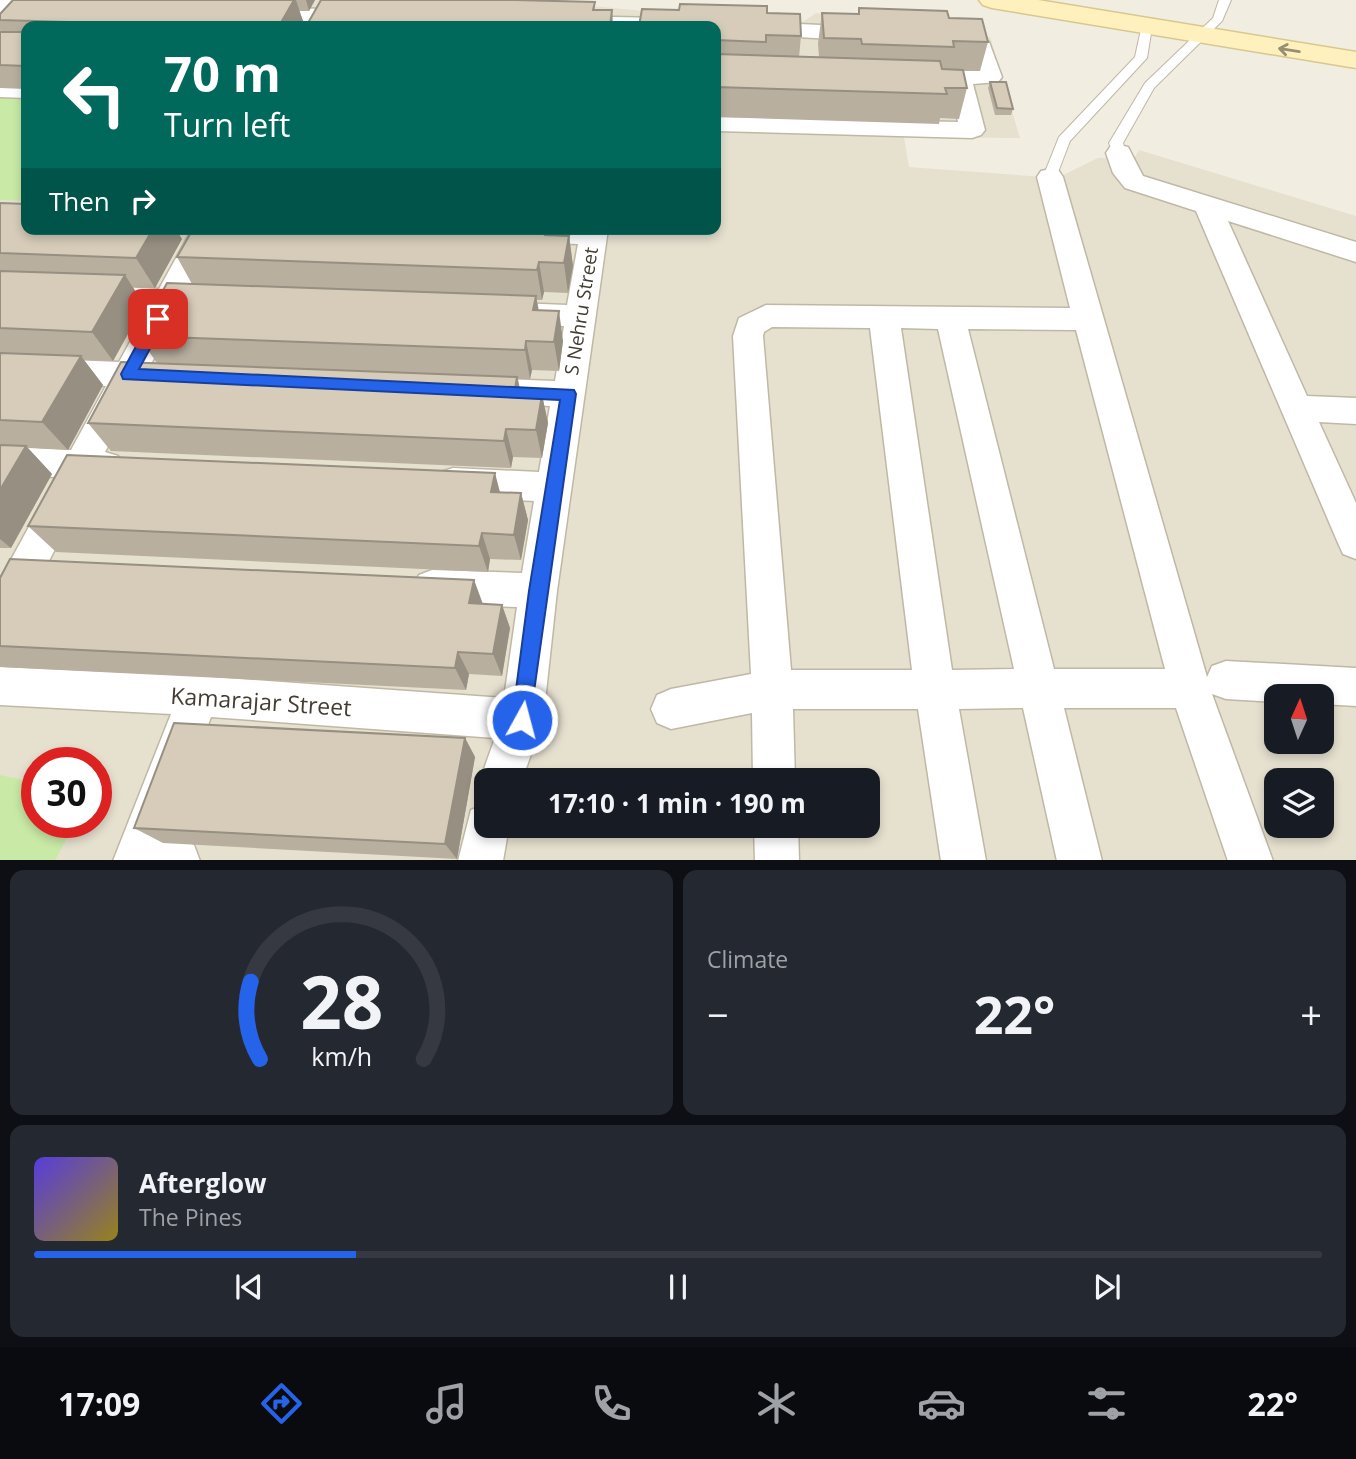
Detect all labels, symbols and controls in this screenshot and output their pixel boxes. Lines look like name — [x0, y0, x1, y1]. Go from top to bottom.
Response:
text: 70 m — [164, 40, 281, 106]
one-way arrow — [1278, 43, 1300, 56]
icon: left — [49, 49, 140, 140]
text: Turn left — [164, 103, 290, 146]
icon: right — [124, 182, 162, 220]
text: Then — [49, 183, 110, 219]
street label: S Nehru Street — [558, 245, 604, 377]
pin — [128, 289, 188, 349]
icon: arrive — [139, 300, 177, 338]
street label: Kamarajar Street — [169, 679, 353, 723]
position arrow — [485, 683, 559, 757]
north arrow — [1264, 684, 1334, 754]
map controls — [1264, 684, 1334, 838]
speed limit sign: 30 — [21, 747, 112, 838]
button: layers — [1264, 768, 1334, 838]
text: 17:10 · 1 min · 190 m — [548, 785, 806, 821]
text: Climate — [707, 943, 788, 975]
text: 28 — [300, 951, 383, 1050]
text: 22° — [974, 978, 1055, 1049]
text: − — [707, 988, 729, 1040]
text: + — [1300, 988, 1322, 1040]
text: km/h — [311, 1038, 372, 1072]
text: Afterglow — [139, 1165, 266, 1201]
text: The Pines — [139, 1201, 242, 1233]
icon: previous — [230, 1268, 268, 1306]
icon: pause — [659, 1268, 697, 1306]
icon: next — [1088, 1268, 1126, 1306]
icon: directions — [257, 1379, 306, 1428]
icon: music — [422, 1379, 471, 1428]
icon: phone — [587, 1379, 636, 1428]
icon: climate — [752, 1379, 801, 1428]
icon: car — [917, 1379, 966, 1428]
icon: filters — [1082, 1379, 1131, 1428]
text: 17:09 — [58, 1382, 140, 1425]
text: 22° — [1248, 1382, 1298, 1425]

